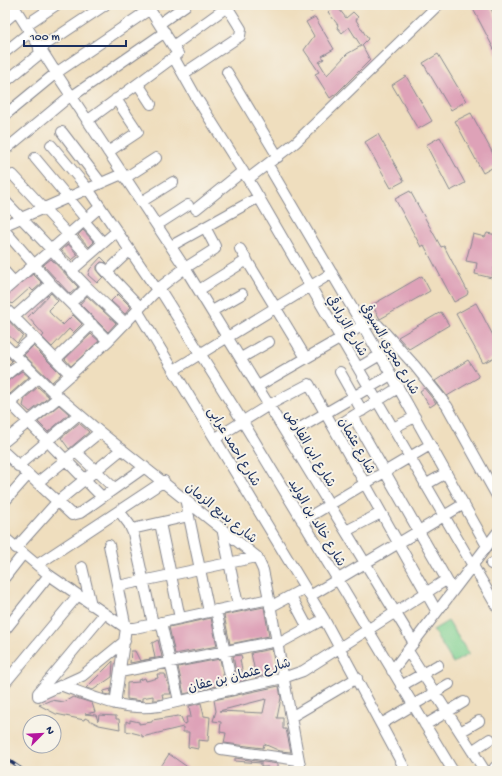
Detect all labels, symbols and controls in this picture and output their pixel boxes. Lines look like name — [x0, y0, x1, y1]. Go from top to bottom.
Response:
scale bar — [24, 22, 126, 48]
text: 100 m — [29, 31, 60, 45]
street label: شارع الزرادقي — [322, 292, 372, 359]
street label: شارع مجري السيوفي — [357, 299, 424, 398]
street label: شارع احمد عرابى — [203, 405, 262, 490]
street label: شارع ابن الفارض — [280, 408, 338, 490]
street label: شارع عثمان — [334, 415, 377, 477]
street label: شارع خالد بن الوليد — [284, 477, 348, 570]
street label: شارع بديع الزمان — [181, 480, 259, 548]
street label: شارع عثمان بن عفان — [187, 656, 293, 696]
north arrow — [22, 714, 62, 754]
text: N — [42, 725, 56, 736]

